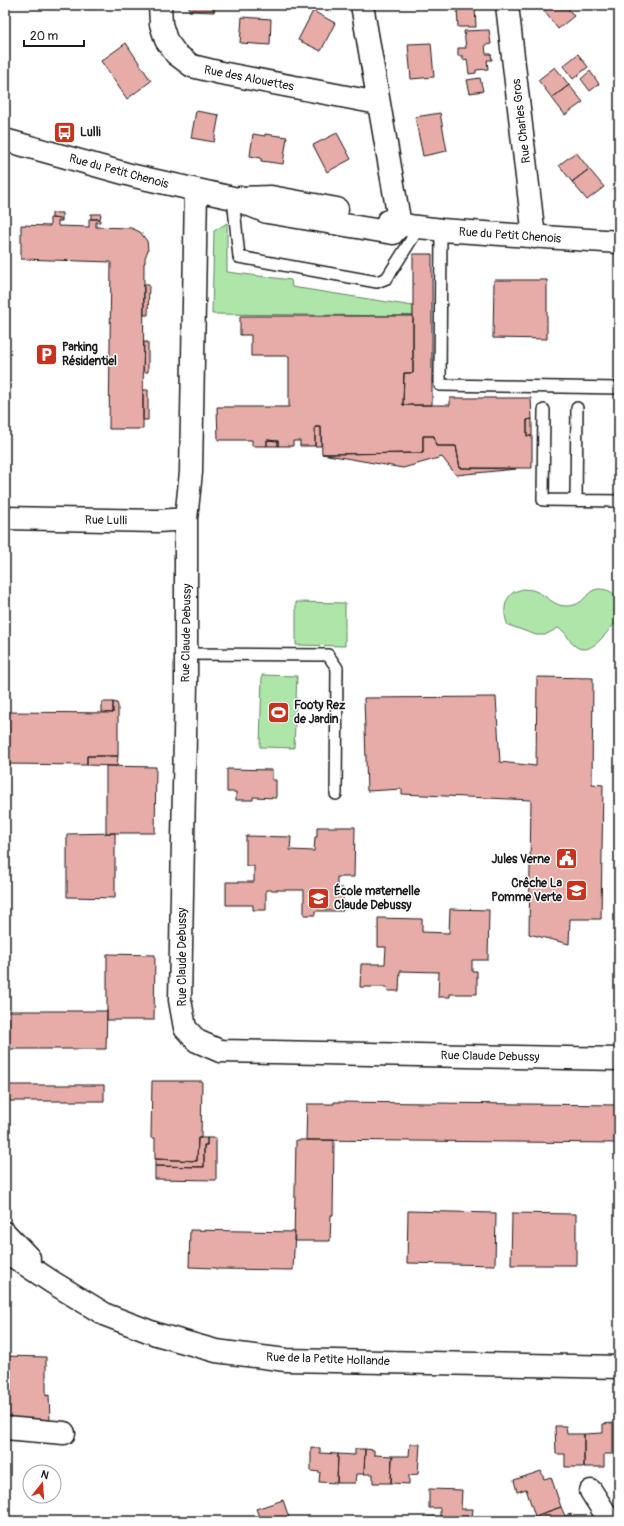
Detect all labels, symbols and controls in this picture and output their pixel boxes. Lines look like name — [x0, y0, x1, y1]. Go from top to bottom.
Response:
scale bar — [24, 22, 84, 48]
text: 20 m — [30, 29, 59, 44]
street label: Rue des Alouettes — [203, 62, 296, 95]
street label: Rue Charles Gros — [509, 77, 534, 164]
bus stop icon: Lulli — [52, 119, 78, 145]
place label: Lulli — [80, 125, 101, 140]
street label: Rue du Petit Chenois — [67, 151, 171, 192]
street label: Rue du Petit Chenois — [458, 224, 562, 247]
place label: Parking Résidentiel — [62, 340, 117, 369]
parking icon: Parking Résidentiel — [33, 341, 59, 367]
street label: Rue Lulli — [85, 513, 127, 528]
street label: Rue Claude Debussy — [178, 583, 195, 683]
place label: Footy Rez de Jardin — [294, 698, 346, 727]
sports icon: Footy Rez de Jardin — [265, 699, 291, 725]
public building icon: Jules Verne — [553, 846, 579, 872]
place label: Jules Verne — [491, 852, 551, 867]
place label: Crêche La Pomme Verte — [491, 876, 563, 905]
school or university icon: Crêche La Pomme Verte — [564, 877, 590, 903]
place label: École maternelle Claude Debussy — [334, 883, 421, 913]
school or university icon: École maternelle Claude Debussy — [306, 885, 332, 911]
street label: Rue Claude Debussy — [175, 908, 190, 1006]
street label: Rue Claude Debussy — [440, 1048, 540, 1065]
street label: Rue de la Petite Hollande — [266, 1350, 390, 1369]
north arrow — [22, 1464, 62, 1504]
text: N — [39, 1468, 51, 1482]

